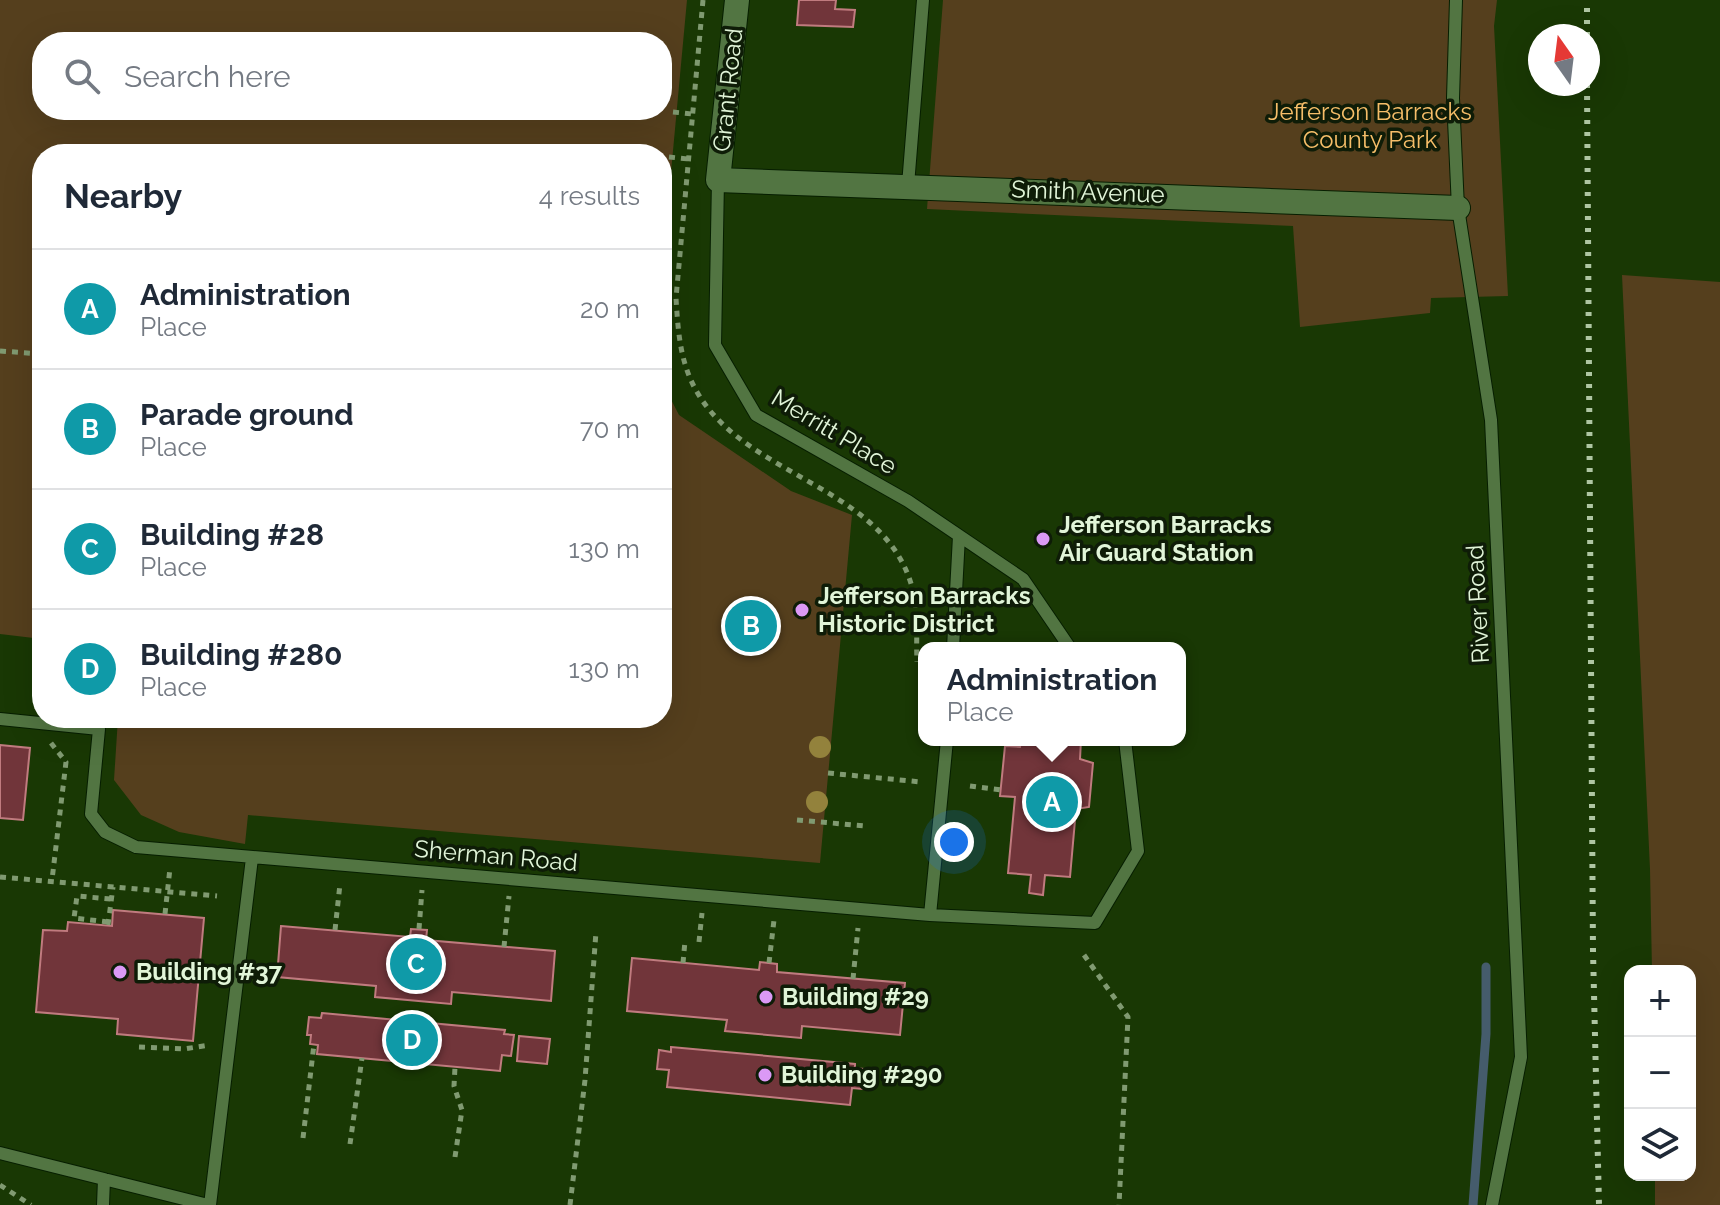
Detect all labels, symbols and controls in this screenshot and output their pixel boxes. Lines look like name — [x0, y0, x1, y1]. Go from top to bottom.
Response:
north arrow — [1528, 24, 1600, 96]
street label: Grant Road — [707, 27, 748, 153]
search box — [32, 32, 672, 120]
icon: search — [60, 54, 104, 98]
text: Search here — [124, 59, 291, 94]
park label: Jefferson Barracks County Park — [1268, 97, 1472, 154]
street label: Smith Avenue — [1011, 174, 1165, 209]
text: Nearby — [64, 176, 182, 216]
text: 4 results — [539, 181, 640, 211]
text: Administration — [140, 277, 351, 312]
text: A — [81, 294, 99, 324]
text: 20 m — [580, 294, 640, 324]
text: Place — [140, 312, 207, 342]
street label: Merritt Place — [766, 383, 902, 480]
text: Parade ground — [140, 397, 354, 432]
text: B — [81, 414, 99, 444]
text: 70 m — [580, 414, 640, 444]
text: Place — [140, 432, 207, 462]
place label: Jefferson Barracks Air Guard Station — [1059, 510, 1272, 567]
text: Building #28 — [140, 517, 324, 552]
marker: Jefferson Barracks Air Guard Station — [1034, 530, 1052, 548]
text: C — [81, 534, 99, 564]
text: 130 m — [569, 534, 640, 564]
street label: River Road — [1460, 544, 1495, 664]
text: Place — [140, 552, 207, 582]
place label: Jefferson Barracks Historic District — [818, 581, 1031, 638]
pin: B — [725, 596, 777, 656]
marker: Jefferson Barracks Historic District — [793, 601, 811, 619]
text: Building #280 — [140, 637, 342, 672]
popup — [918, 642, 1186, 746]
text: D — [81, 654, 99, 684]
text: 130 m — [569, 654, 640, 684]
text: Administration — [947, 662, 1157, 697]
text: Place — [140, 672, 207, 702]
text: Place — [947, 697, 1013, 727]
pin: A — [1026, 772, 1078, 832]
your location — [934, 822, 974, 862]
street label: Sherman Road — [413, 834, 579, 877]
pin: C — [390, 934, 442, 994]
place label: Building #37 — [136, 957, 283, 986]
marker: Building #37 — [111, 963, 129, 981]
map controls — [1624, 965, 1696, 1181]
button: + — [1624, 965, 1696, 1037]
place label: Building #29 — [782, 982, 929, 1011]
marker: Building #29 — [757, 988, 775, 1006]
pin: D — [386, 1010, 438, 1070]
button: − — [1624, 1037, 1696, 1109]
place label: Building #290 — [781, 1060, 943, 1089]
marker: Building #290 — [756, 1066, 774, 1084]
button: layers — [1624, 1109, 1696, 1181]

